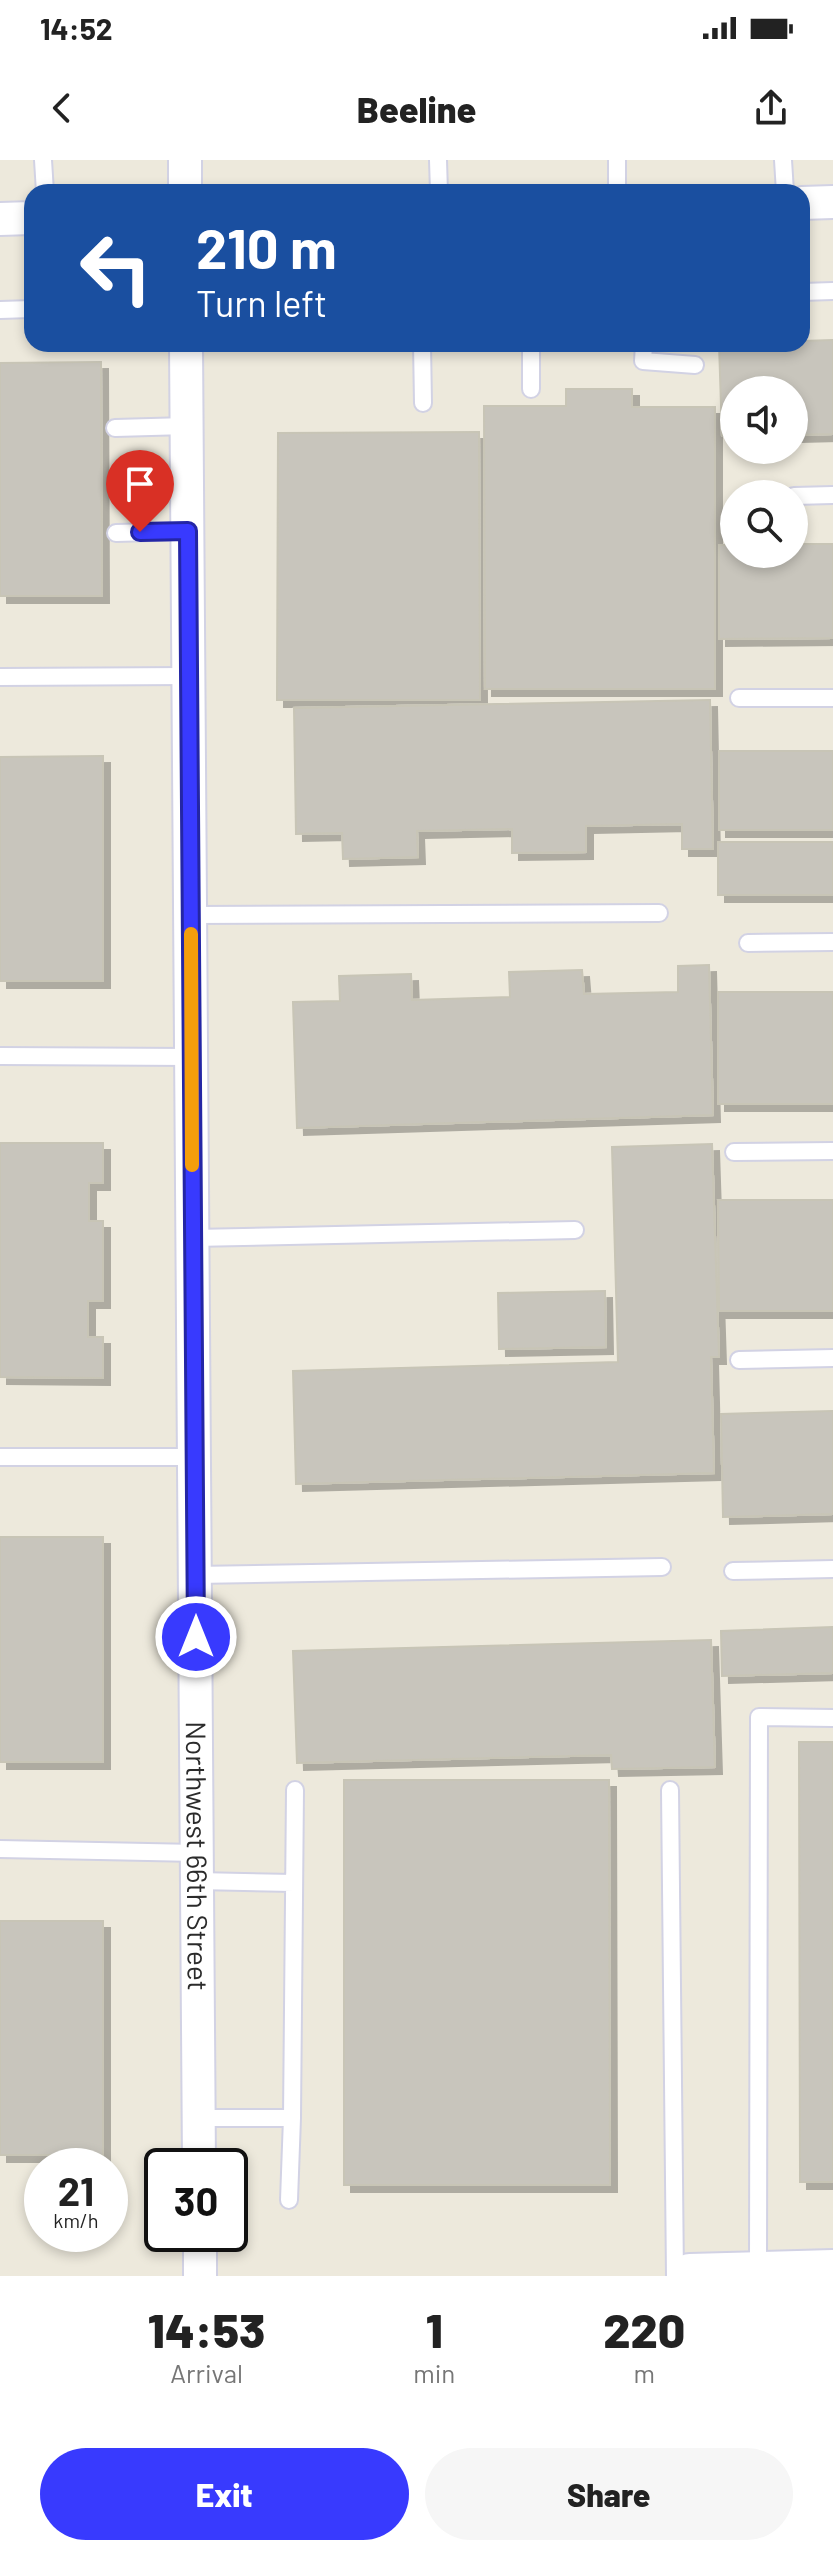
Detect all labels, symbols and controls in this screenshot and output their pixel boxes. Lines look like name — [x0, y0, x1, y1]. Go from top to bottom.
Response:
text: 14:52 — [40, 10, 113, 46]
icon: back — [40, 86, 84, 130]
icon: share — [749, 86, 793, 130]
text: Beeline — [357, 87, 476, 130]
text: 210 m — [196, 213, 337, 280]
icon: left — [64, 216, 168, 320]
text: Turn left — [196, 281, 327, 324]
map controls — [720, 376, 808, 568]
button: sound — [720, 376, 808, 464]
pin — [106, 450, 174, 532]
icon: arrive — [118, 462, 162, 506]
button: search — [720, 480, 808, 568]
position arrow — [154, 1595, 238, 1679]
street label: Northwest 66th Street — [180, 1721, 216, 1991]
speed limit sign: 30 — [144, 2148, 248, 2252]
text: 21 — [58, 2166, 94, 2214]
text: km/h — [53, 2208, 99, 2232]
text: 14:53 — [148, 2300, 265, 2358]
text: 1 — [426, 2300, 443, 2358]
text: 220 — [603, 2300, 685, 2358]
text: Arrival — [170, 2357, 243, 2388]
text: min — [413, 2357, 455, 2388]
text: m — [633, 2357, 655, 2388]
button: Exit — [40, 2448, 409, 2540]
button: Share — [425, 2448, 793, 2540]

